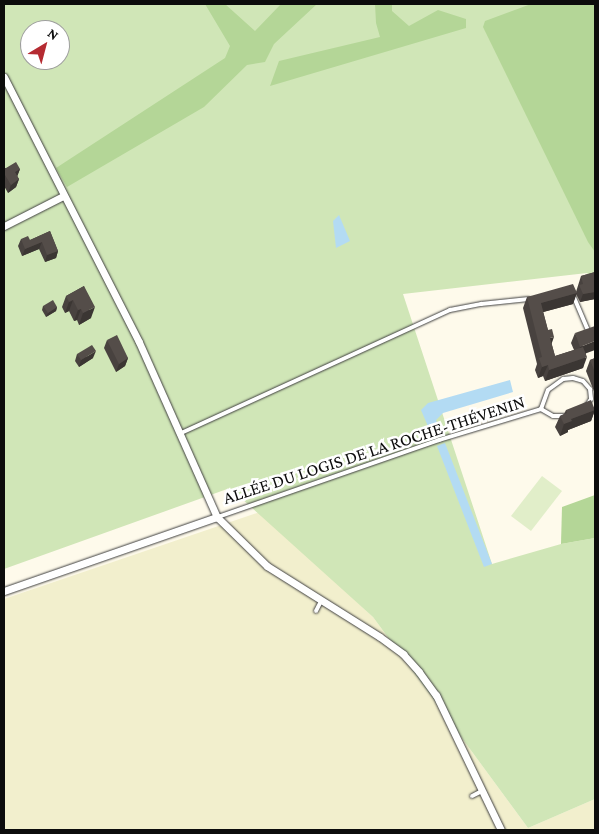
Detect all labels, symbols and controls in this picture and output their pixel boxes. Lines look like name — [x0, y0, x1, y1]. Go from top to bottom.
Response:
north arrow — [20, 20, 70, 70]
text: N — [45, 25, 62, 43]
street label: ALLÉE DU LOGIS DE LA ROCHE-THÉVENIN — [220, 391, 528, 509]

